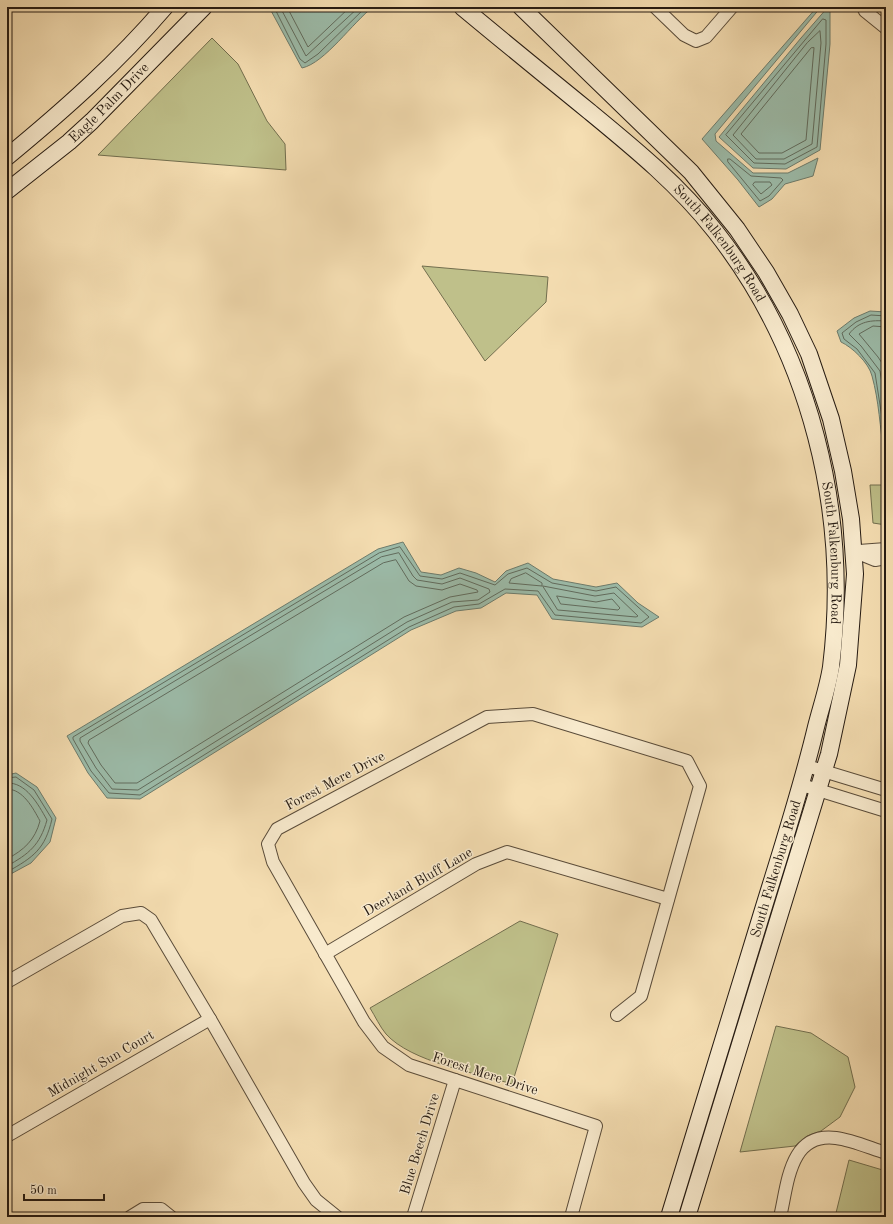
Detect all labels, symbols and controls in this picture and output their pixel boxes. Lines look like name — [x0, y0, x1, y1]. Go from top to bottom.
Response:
street label: Eagle Palm Drive — [66, 60, 152, 145]
street label: South Falkenburg Road — [671, 182, 768, 304]
street label: South Falkenburg Road — [819, 481, 843, 625]
street label: Forest Mere Drive — [283, 749, 387, 813]
street label: South Falkenburg Road — [748, 799, 804, 939]
street label: Deerland Bluff Lane — [361, 845, 475, 919]
street label: Midnight Sun Court — [45, 1028, 157, 1100]
street label: Forest Mere Drive — [430, 1050, 540, 1098]
street label: Blue Beech Drive — [398, 1092, 442, 1196]
scale bar — [24, 1176, 104, 1202]
text: 50 m — [30, 1184, 57, 1197]

